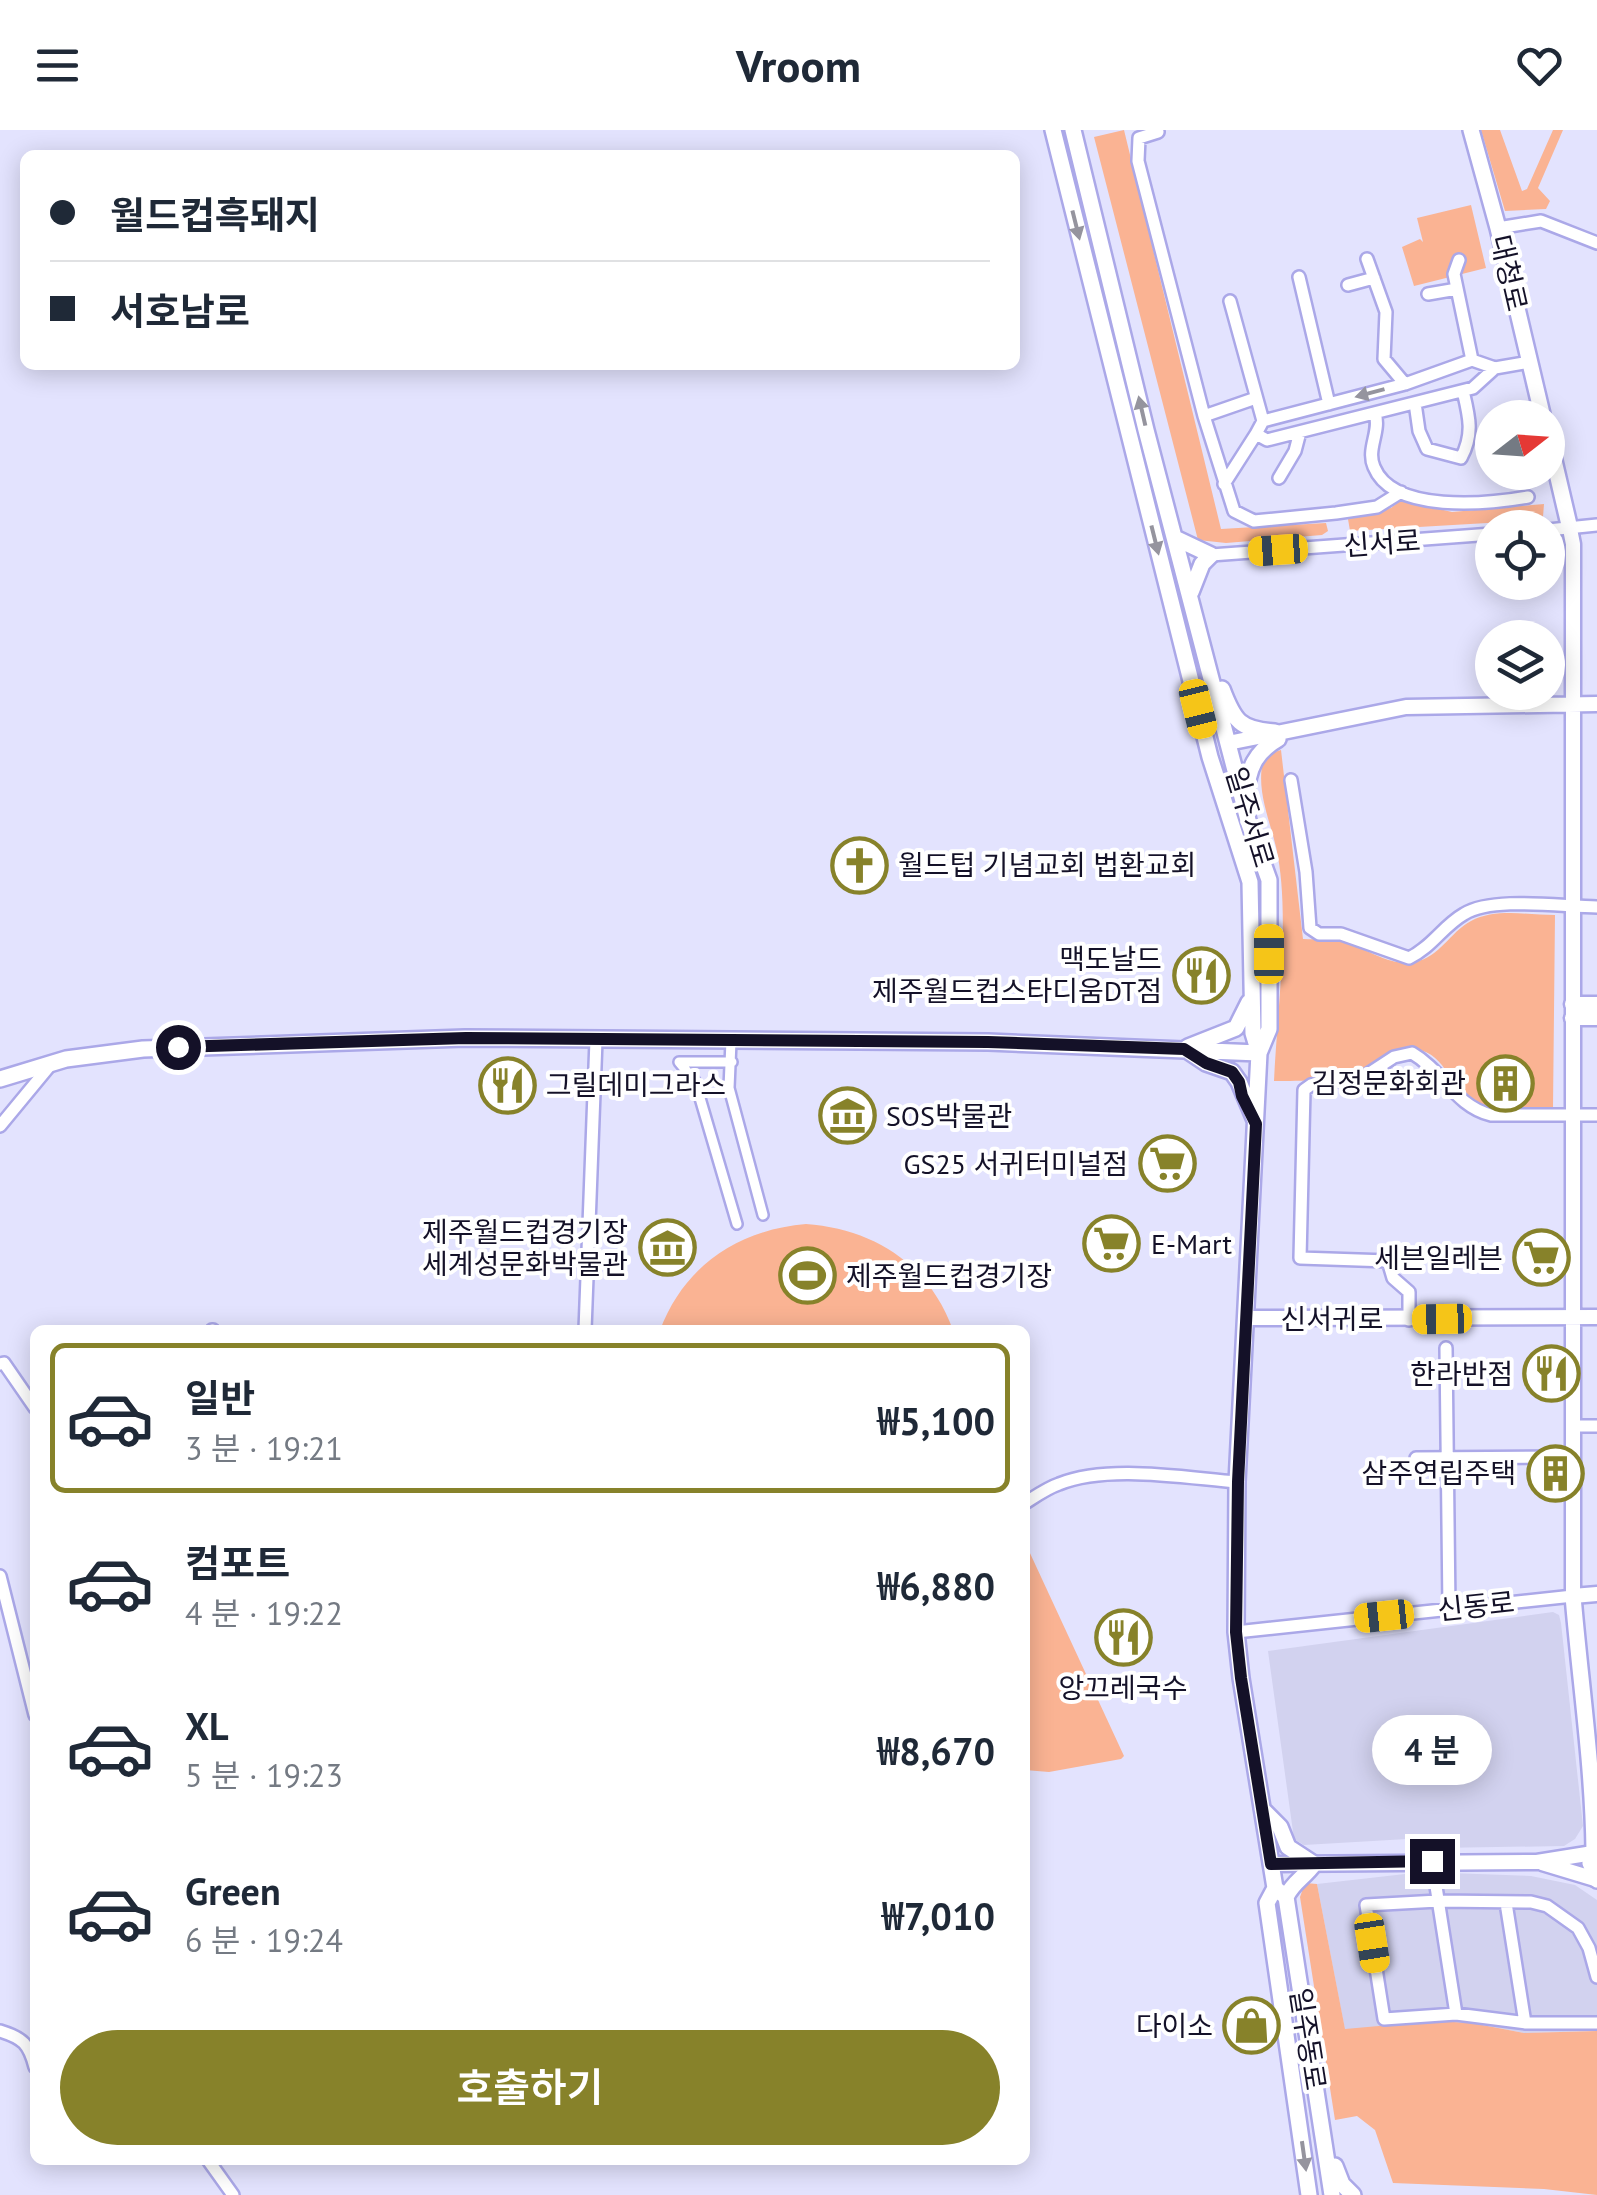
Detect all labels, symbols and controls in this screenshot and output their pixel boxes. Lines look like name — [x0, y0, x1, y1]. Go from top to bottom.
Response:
text: Vroom — [736, 36, 861, 94]
icon: menu — [30, 38, 85, 93]
icon: heart — [1512, 38, 1567, 93]
text: 월드컵흑돼지 — [110, 190, 320, 239]
one-way arrow — [1069, 210, 1084, 241]
street label: 대청로 — [1483, 231, 1536, 315]
text: 서호남로 — [110, 286, 250, 335]
one-way arrow — [1354, 386, 1385, 402]
one-way arrow — [1134, 395, 1149, 426]
north arrow — [1475, 400, 1565, 490]
map controls — [1475, 400, 1565, 710]
button: locate — [1475, 510, 1565, 600]
street label: 신서로 — [1342, 521, 1422, 564]
one-way arrow — [1148, 525, 1163, 556]
car — [1247, 533, 1309, 567]
button: layers — [1475, 620, 1565, 710]
car — [1176, 676, 1220, 742]
street label: 일주서로 — [1218, 762, 1283, 872]
church icon: 월드텁 기념교회 법환교회 — [829, 835, 889, 895]
place label: 월드텁 기념교회 법환교회 — [898, 846, 1196, 883]
car — [1254, 924, 1284, 984]
place label: 맥도날드 제주월드컵스타디움DT점 — [872, 940, 1162, 1009]
restaurant icon: 맥도날드 제주월드컵스타디움DT점 — [1171, 945, 1231, 1005]
route start — [156, 1025, 201, 1070]
building icon: 김정문화회관 — [1475, 1053, 1535, 1113]
restaurant icon: 그릴데미그라스 — [477, 1055, 537, 1115]
place label: 김정문화회관 — [1311, 1064, 1466, 1101]
place label: 그릴데미그라스 — [546, 1066, 726, 1103]
museum icon: SOS박물관 — [817, 1086, 877, 1146]
place label: SOS박물관 — [886, 1097, 1012, 1134]
supermarket icon: GS25 서귀터미널점 — [1137, 1134, 1197, 1194]
place label: GS25 서귀터미널점 — [903, 1145, 1128, 1182]
place label: 제주월드컵경기장 세계성문화박물관 — [422, 1213, 628, 1282]
supermarket icon: E-Mart — [1082, 1214, 1142, 1274]
museum icon: 제주월드컵경기장 세계성문화박물관 — [637, 1218, 697, 1278]
place label: E-Mart — [1151, 1225, 1232, 1262]
supermarket icon: 세븐일레븐 — [1512, 1228, 1572, 1288]
place label: 세븐일레븐 — [1374, 1239, 1503, 1276]
sports icon: 제주월드컵경기장 — [777, 1246, 837, 1306]
place label: 제주월드컵경기장 — [846, 1257, 1052, 1294]
street label: 신서귀로 — [1280, 1300, 1384, 1337]
car — [1412, 1303, 1472, 1335]
restaurant icon: 한라반점 — [1522, 1344, 1582, 1404]
place label: 한라반점 — [1410, 1355, 1513, 1392]
icon: car — [65, 1373, 155, 1463]
text: 일반 — [185, 1373, 255, 1422]
text: ₩5,100 — [877, 1396, 995, 1445]
text: 3 분 · 19:21 — [185, 1427, 343, 1469]
building icon: 삼주연립주택 — [1525, 1443, 1585, 1503]
place label: 삼주연립주택 — [1361, 1454, 1516, 1491]
icon: car — [65, 1538, 155, 1628]
text: 컴포트 — [185, 1538, 290, 1587]
text: ₩6,880 — [877, 1561, 995, 1610]
street label: 신동로 — [1436, 1583, 1516, 1628]
text: 4 분 · 19:22 — [185, 1592, 343, 1634]
car — [1353, 1598, 1415, 1634]
restaurant icon: 앙끄레국수 — [1093, 1607, 1153, 1667]
place label: 앙끄레국수 — [1059, 1669, 1187, 1706]
text: XL — [185, 1701, 229, 1750]
icon: car — [65, 1703, 155, 1793]
callout: 4 분 — [1372, 1716, 1492, 1786]
text: ₩8,670 — [877, 1726, 995, 1775]
text: 4 분 — [1404, 1729, 1460, 1771]
text: 5 분 · 19:23 — [185, 1754, 343, 1796]
route end — [1410, 1839, 1455, 1884]
text: Green — [185, 1866, 281, 1915]
icon: car — [65, 1868, 155, 1958]
text: ₩7,010 — [882, 1891, 995, 1940]
car — [1352, 1911, 1392, 1975]
text: 6 분 · 19:24 — [185, 1919, 343, 1961]
street label: 일주동로 — [1282, 1985, 1335, 2093]
shop icon: 다이소 — [1222, 1996, 1282, 2056]
place label: 다이소 — [1136, 2007, 1213, 2044]
button: 호출하기 — [60, 2030, 1000, 2145]
one-way arrow — [1296, 2141, 1312, 2173]

